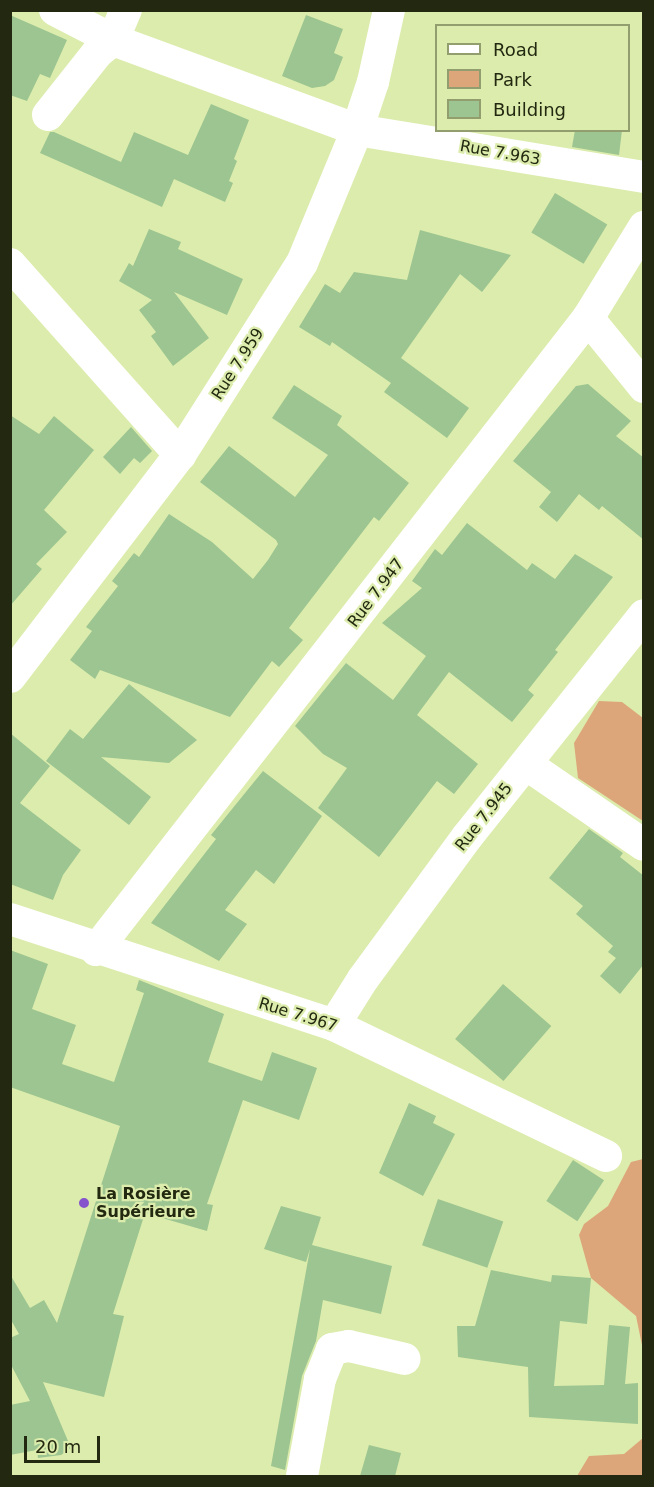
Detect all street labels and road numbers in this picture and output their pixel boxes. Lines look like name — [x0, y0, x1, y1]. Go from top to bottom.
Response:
street label: Rue 7.963 — [458, 136, 542, 170]
street label: Rue 7.959 — [208, 325, 268, 403]
street label: Rue 7.947 — [344, 555, 408, 631]
street label: Rue 7.945 — [451, 779, 517, 855]
street label: Rue 7.967 — [256, 994, 340, 1036]

